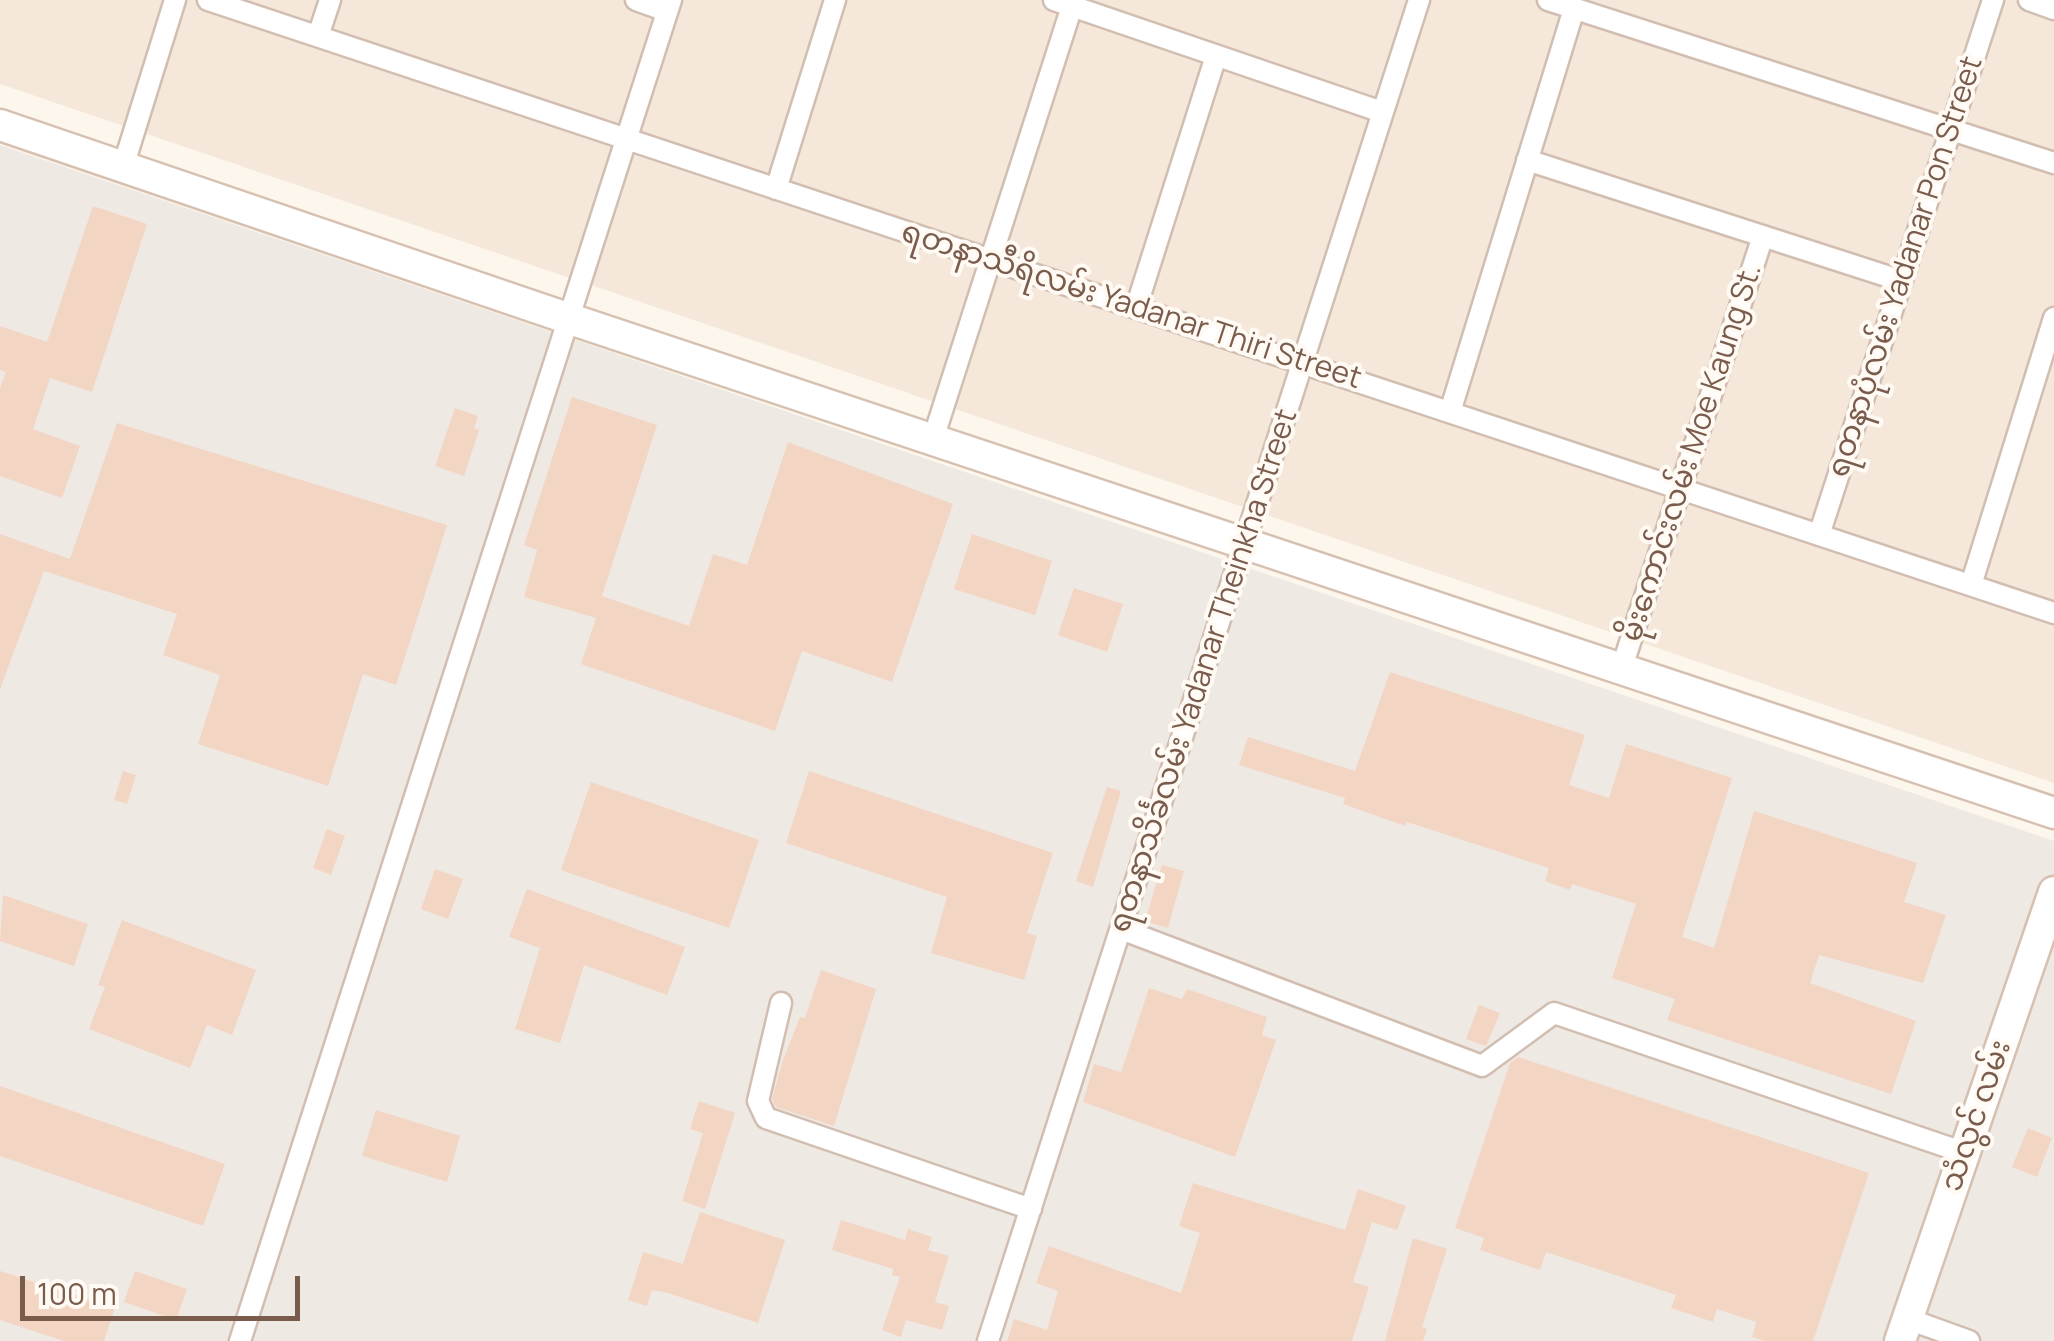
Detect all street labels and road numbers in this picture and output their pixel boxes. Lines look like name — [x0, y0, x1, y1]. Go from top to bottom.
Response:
street label: ရတနာပုံလမ်း Yadanar Pon Street — [1821, 52, 1991, 482]
street label: ရတနာသီရိလမ်း Yadanar Thiri Street — [897, 215, 1365, 397]
street label: မိုးကောင်းလမ်း Moe Kaung St. — [1614, 259, 1770, 647]
street label: ရတနာသိင်္ခလမ်း Yadanar Theinkha Street — [1102, 405, 1306, 937]
street label: သံလွင် လမ်း — [1934, 1036, 2020, 1196]

